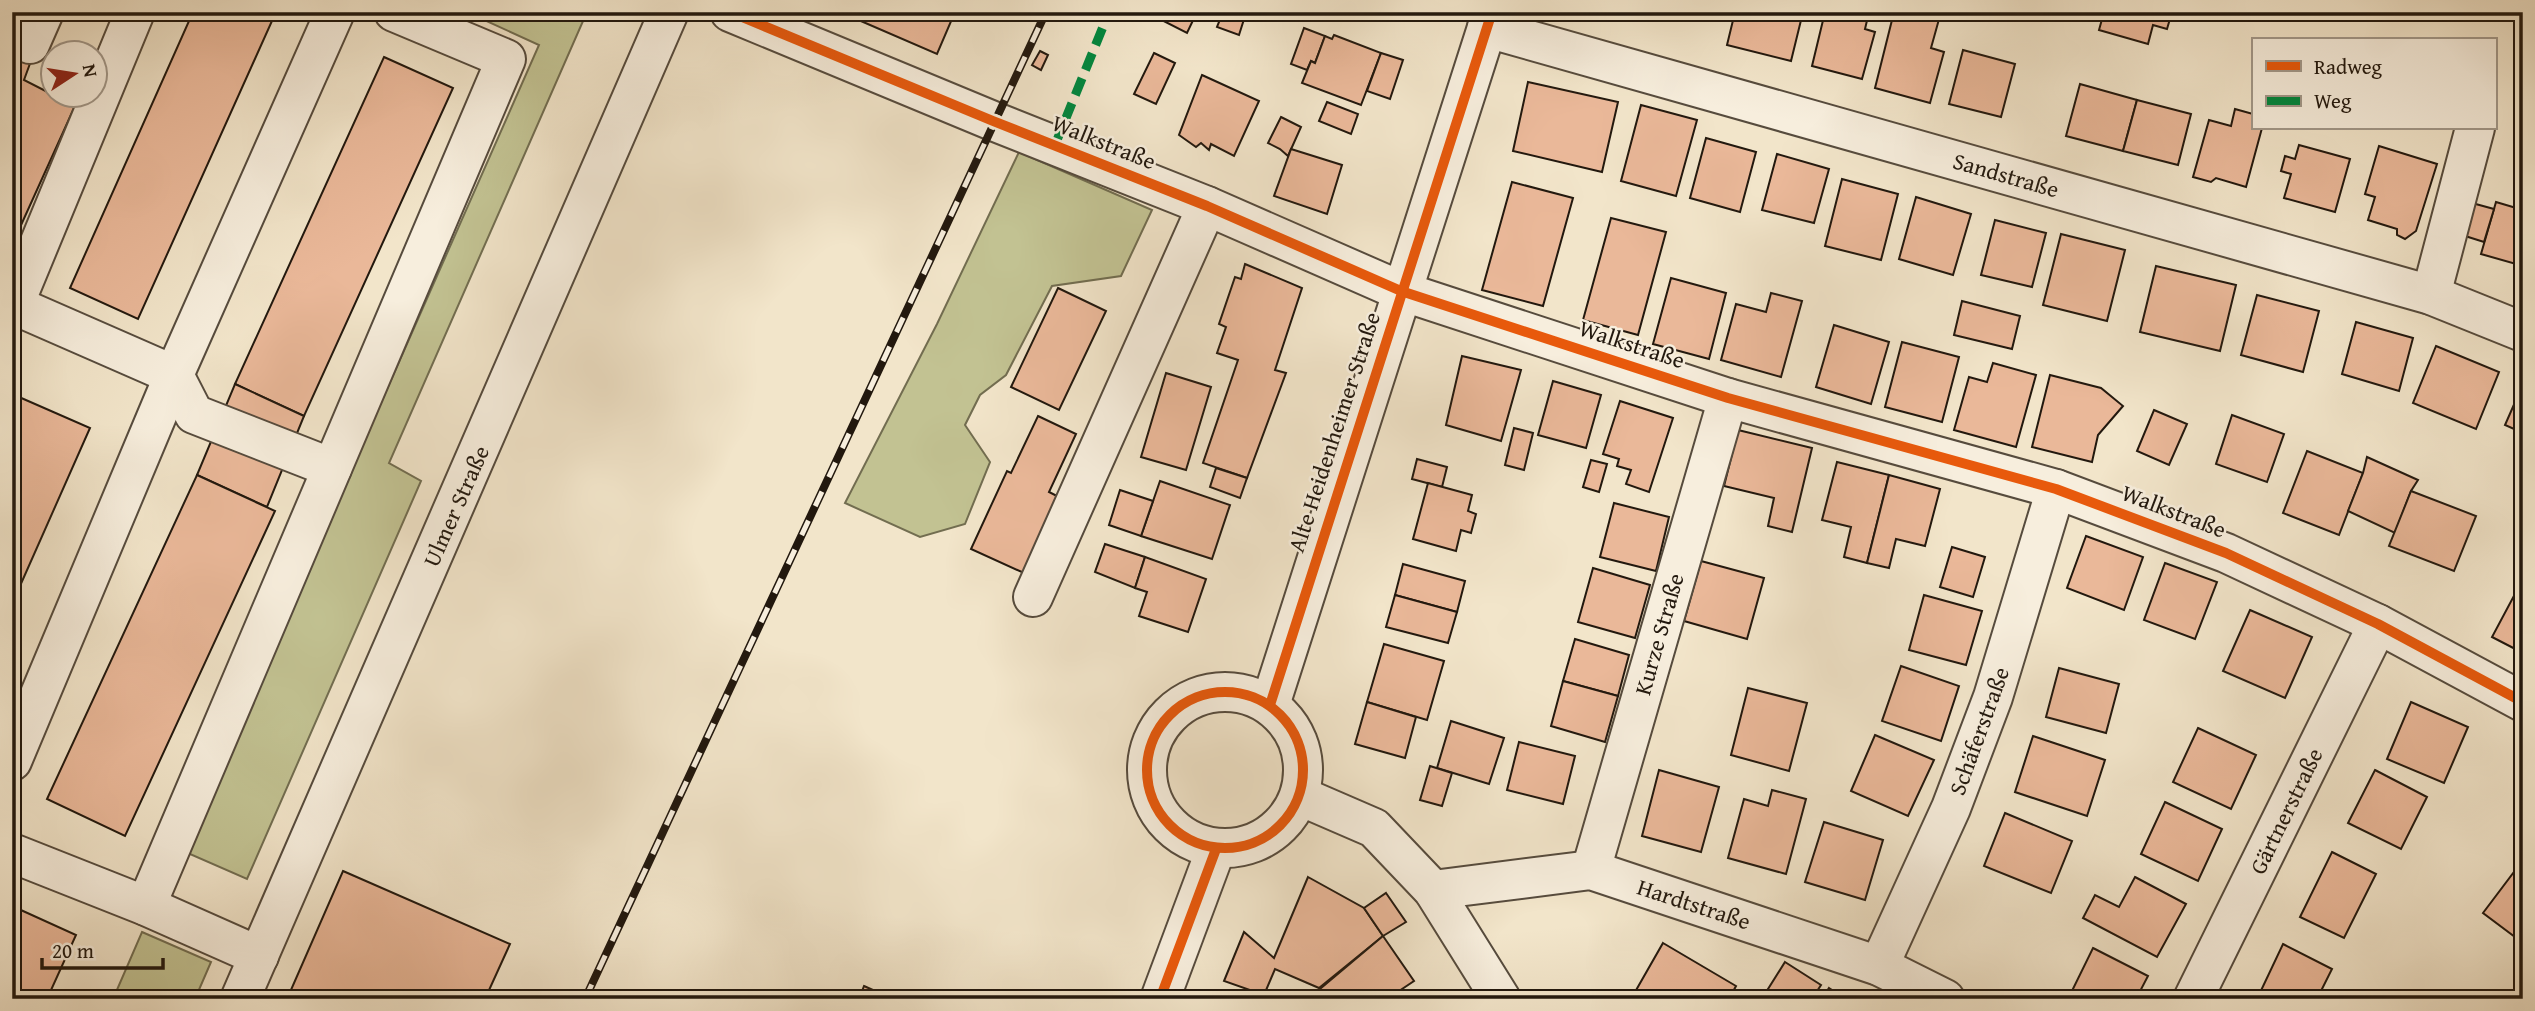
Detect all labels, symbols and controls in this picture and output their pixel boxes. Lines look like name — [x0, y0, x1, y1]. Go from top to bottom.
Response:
north arrow — [38, 38, 108, 108]
legend — [2252, 38, 2496, 130]
text: Radweg — [2314, 51, 2383, 82]
text: N — [76, 61, 106, 80]
text: Weg — [2314, 85, 2352, 116]
street label: Walkstraße — [1047, 106, 1161, 177]
street label: Sandstraße — [1949, 144, 2063, 205]
street label: Alte Heidenheimer Straße — [1279, 307, 1388, 556]
street label: Walkstraße — [1575, 311, 1689, 376]
street label: Ulmer Straße — [414, 440, 497, 572]
street label: Walkstraße — [2117, 476, 2231, 546]
street label: Kurze Straße — [1625, 569, 1692, 699]
street label: Schäferstraße — [1940, 662, 2017, 800]
street label: Gärtnerstraße — [2241, 742, 2330, 880]
street label: Hardtstraße — [1633, 870, 1755, 937]
scale bar — [42, 927, 163, 971]
text: 20 m — [52, 935, 94, 966]

